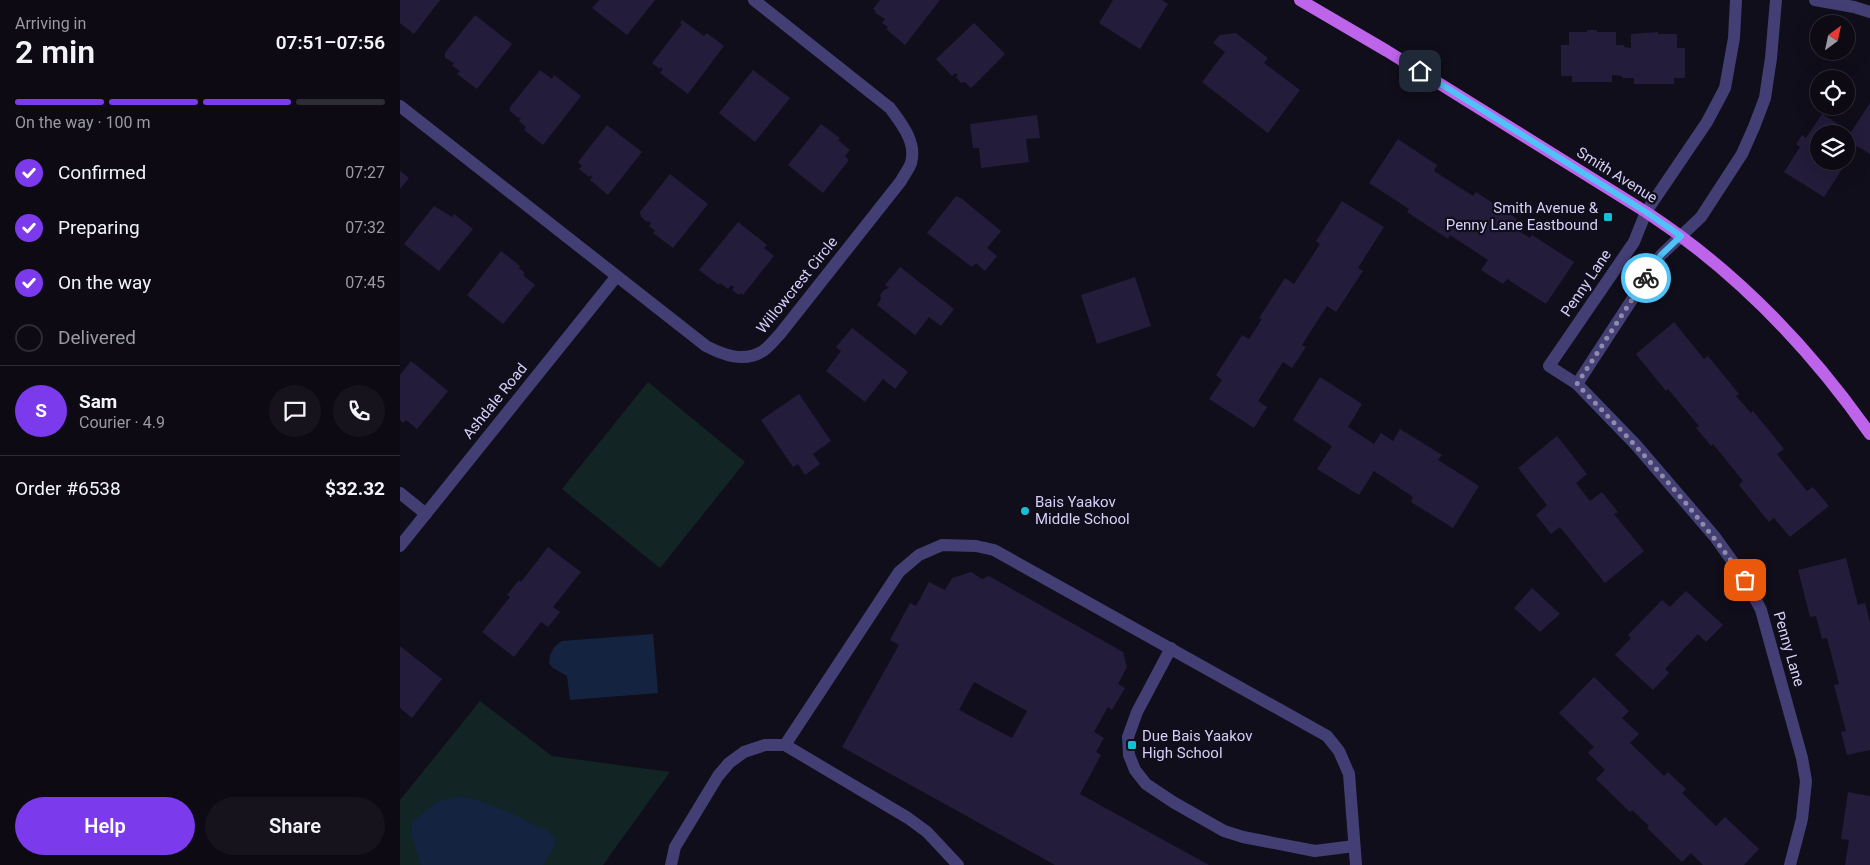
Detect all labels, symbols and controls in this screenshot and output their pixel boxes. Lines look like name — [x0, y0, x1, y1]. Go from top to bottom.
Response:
text: Arriving in — [15, 14, 86, 33]
north arrow — [1810, 15, 1855, 60]
map controls — [1810, 15, 1855, 170]
text: 07:51–07:56 — [276, 31, 385, 54]
text: 2 min — [15, 33, 95, 71]
pin — [1399, 50, 1441, 92]
icon: home — [1406, 57, 1434, 85]
button: locate — [1810, 70, 1855, 115]
text: On the way · 100 m — [15, 113, 151, 132]
button: layers — [1810, 125, 1855, 170]
street label: Smith Avenue — [1573, 143, 1661, 207]
icon: check — [15, 159, 43, 187]
text: Confirmed — [58, 161, 146, 184]
text: 07:27 — [345, 163, 385, 182]
place label: Smith Avenue & Penny Lane Eastbound — [1446, 199, 1599, 234]
marker: Smith Avenue & Penny Lane Eastbound — [1602, 211, 1614, 223]
icon: check — [15, 214, 43, 242]
text: Preparing — [58, 216, 140, 239]
text: 07:32 — [345, 218, 385, 237]
street label: Willowcrest Circle — [753, 233, 841, 337]
street label: Penny Lane — [1557, 246, 1615, 320]
courier — [1621, 253, 1671, 303]
icon: bike — [1632, 264, 1660, 292]
icon: check — [15, 269, 43, 297]
text: On the way — [58, 271, 151, 294]
text: 07:45 — [345, 273, 385, 292]
text: Delivered — [58, 326, 136, 349]
street label: Ashdale Road — [459, 360, 531, 442]
button: chat — [269, 385, 321, 437]
button: phone — [333, 385, 385, 437]
text: Sam — [79, 390, 117, 413]
text: S — [35, 399, 47, 422]
text: Courier · 4.9 — [79, 413, 165, 432]
text: Order #6538 — [15, 477, 121, 500]
text: $32.32 — [325, 477, 385, 500]
place label: Bais Yaakov Middle School — [1035, 493, 1130, 528]
marker: Bais Yaakov Middle School — [1019, 505, 1031, 517]
pin — [1724, 559, 1766, 601]
icon: bag — [1731, 566, 1759, 594]
street label: Penny Lane — [1770, 609, 1808, 689]
place label: Due Bais Yaakov High School — [1142, 727, 1253, 762]
marker: Due Bais Yaakov High School — [1126, 739, 1138, 751]
button: Help — [15, 797, 195, 855]
button: Share — [205, 797, 385, 855]

